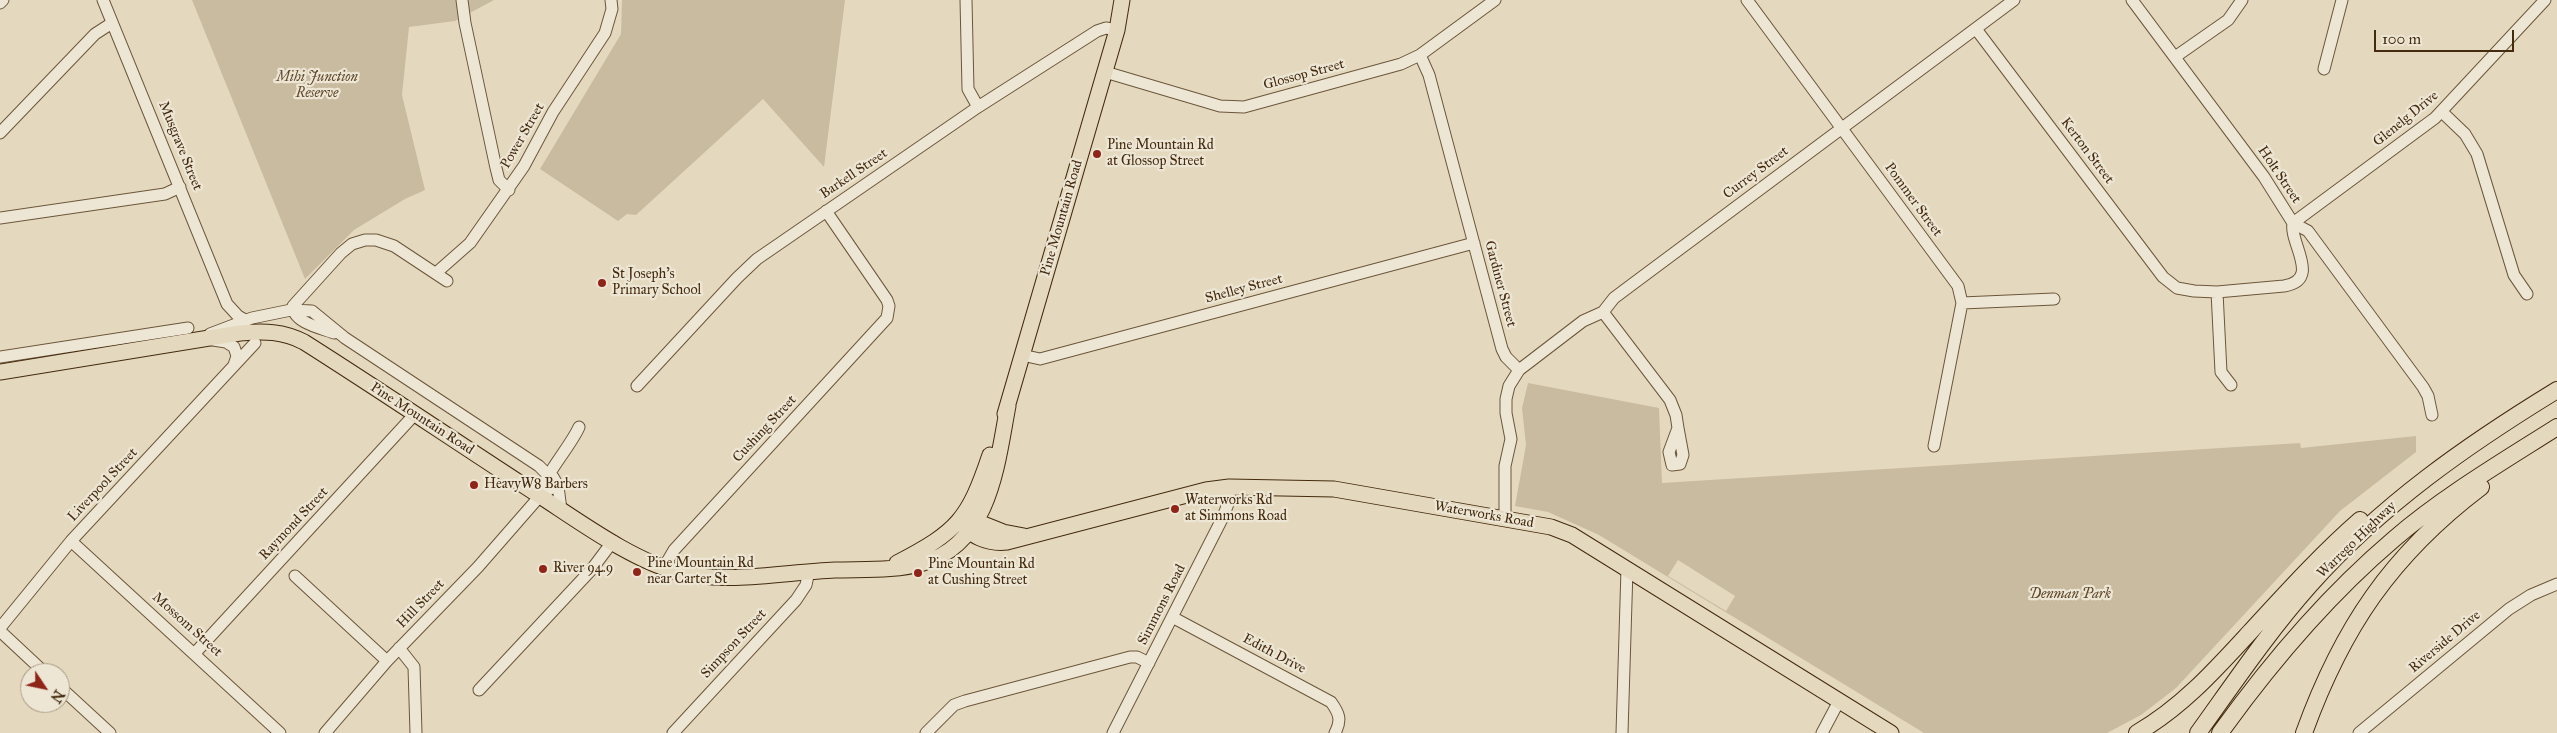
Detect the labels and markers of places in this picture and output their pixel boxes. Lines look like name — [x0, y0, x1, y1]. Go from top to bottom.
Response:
place label: Pine Mountain Rd at Glossop Street — [1107, 138, 1214, 170]
marker: Pine Mountain Rd at Glossop Street — [1091, 148, 1103, 160]
place label: St Joseph's Primary School — [612, 267, 701, 300]
marker: St Joseph's Primary School — [596, 277, 608, 289]
place label: HeavyW8 Barbers — [484, 477, 588, 493]
marker: HeavyW8 Barbers — [468, 479, 480, 491]
place label: Waterworks Rd at Simmons Road — [1185, 493, 1287, 526]
marker: Waterworks Rd at Simmons Road — [1169, 503, 1181, 515]
place label: Pine Mountain Rd near Carter St — [647, 556, 754, 588]
place label: Pine Mountain Rd at Cushing Street — [928, 557, 1035, 590]
place label: River 94.9 — [553, 561, 613, 577]
marker: River 94.9 — [537, 563, 549, 575]
marker: Pine Mountain Rd near Carter St — [631, 566, 643, 578]
marker: Pine Mountain Rd at Cushing Street — [912, 567, 924, 579]

